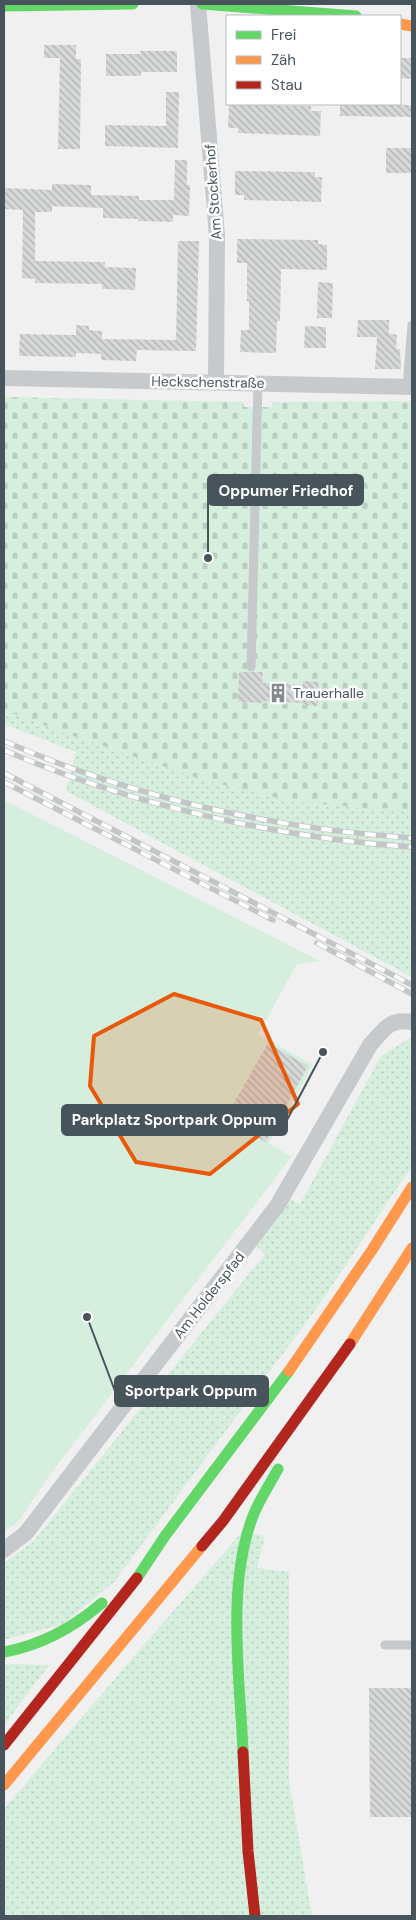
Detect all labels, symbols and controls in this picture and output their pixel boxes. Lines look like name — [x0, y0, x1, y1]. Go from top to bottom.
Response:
legend — [226, 15, 401, 105]
text: Frei — [271, 25, 296, 45]
text: Zäh — [271, 50, 296, 70]
text: Stau — [271, 75, 302, 95]
street label: Am Stockerhof — [201, 143, 225, 241]
street label: Heckschenstraße — [151, 372, 265, 392]
callout: Oppumer Friedhof — [208, 475, 363, 505]
text: Oppumer Friedhof — [219, 481, 353, 501]
building icon: Trauerhalle — [267, 682, 289, 704]
place label: Trauerhalle — [293, 684, 364, 702]
callout: Parkplatz Sportpark Oppum — [62, 1105, 287, 1135]
text: Parkplatz Sportpark Oppum — [72, 1110, 276, 1130]
street label: Am Holderspfad — [170, 1248, 248, 1342]
callout: Sportpark Oppum — [115, 1376, 268, 1406]
text: Sportpark Oppum — [125, 1381, 257, 1401]

